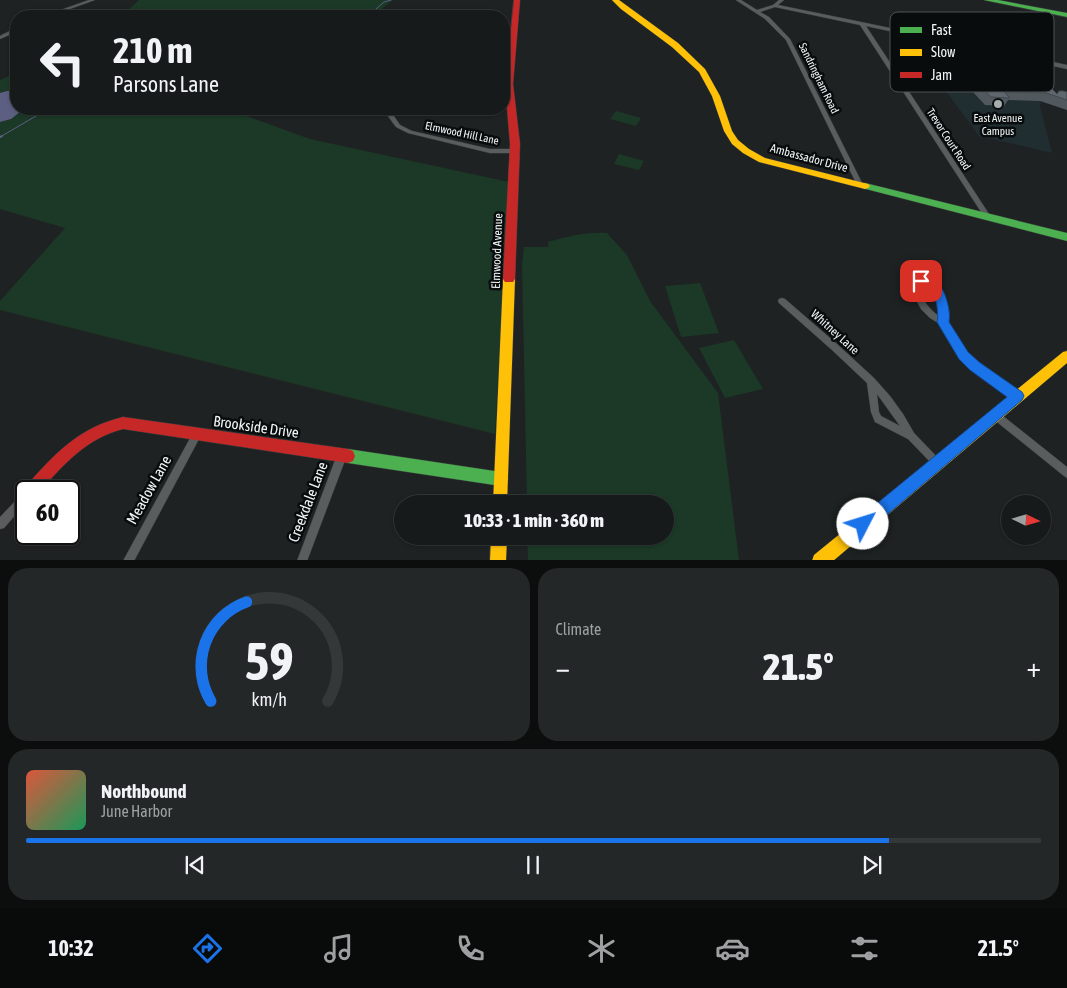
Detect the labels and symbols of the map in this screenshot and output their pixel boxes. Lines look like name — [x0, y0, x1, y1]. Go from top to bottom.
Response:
legend — [890, 12, 1054, 92]
text: Fast — [931, 22, 952, 38]
street label: Sandringham Road — [797, 41, 841, 115]
text: Slow — [931, 44, 956, 60]
text: Jam — [931, 67, 952, 83]
marker: East Avenue Campus — [992, 98, 1004, 110]
street label: Trevor Court Road — [925, 106, 973, 172]
place label: East Avenue Campus — [974, 112, 1022, 137]
street label: Elmwood Hill Lane — [424, 119, 500, 147]
street label: Ambassador Drive — [769, 141, 849, 175]
street label: Elmwood Avenue — [489, 213, 505, 289]
pin — [900, 260, 942, 302]
street label: Whitney Lane — [808, 307, 862, 357]
street label: Brookside Drive — [212, 412, 300, 441]
street label: Meadow Lane — [123, 452, 174, 527]
street label: Creekdale Lane — [284, 459, 331, 544]
speed limit sign: 60 — [15, 480, 80, 545]
north arrow — [1001, 495, 1051, 545]
position arrow — [836, 497, 888, 549]

